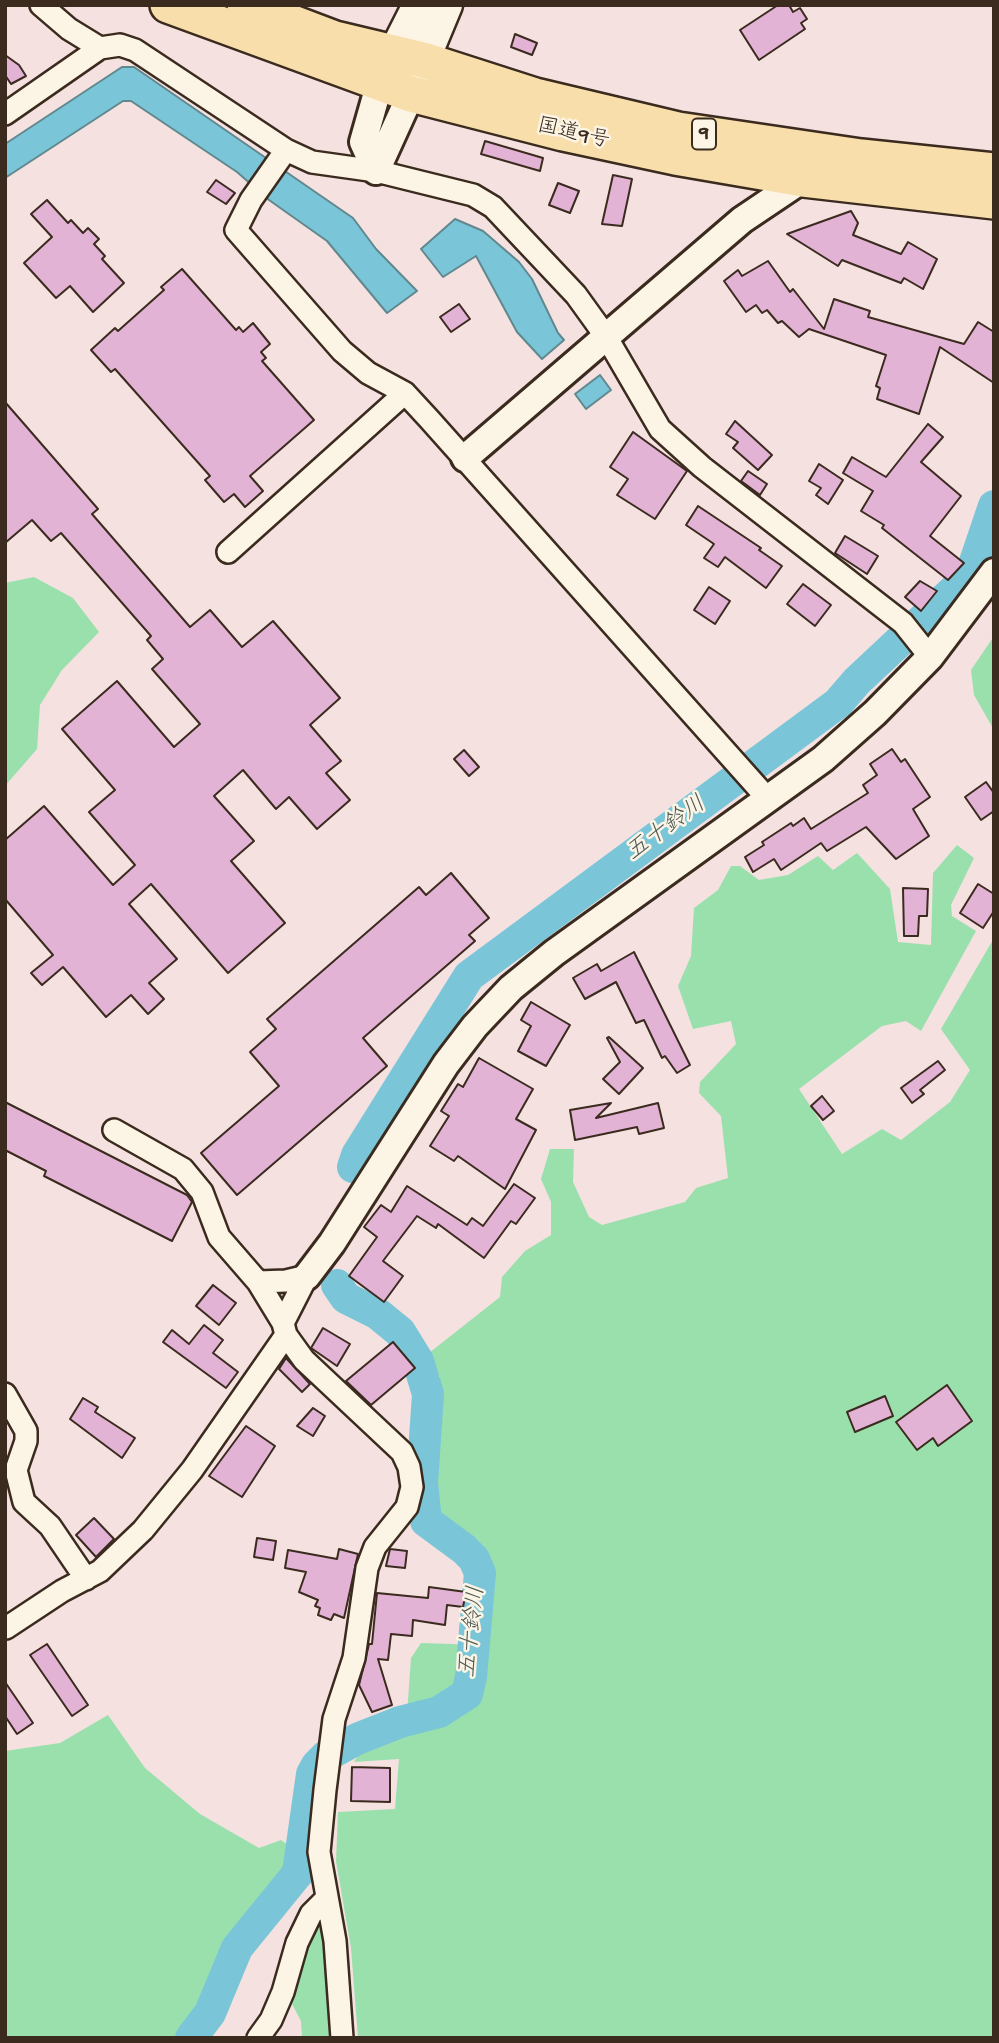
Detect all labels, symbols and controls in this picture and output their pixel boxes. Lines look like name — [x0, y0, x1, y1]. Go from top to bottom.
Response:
street label: 国道9号 — [534, 114, 612, 156]
road number: 9 — [692, 118, 716, 150]
water label: 五十鈴川 — [622, 792, 712, 868]
water label: 五十鈴川 — [455, 1585, 493, 1679]

